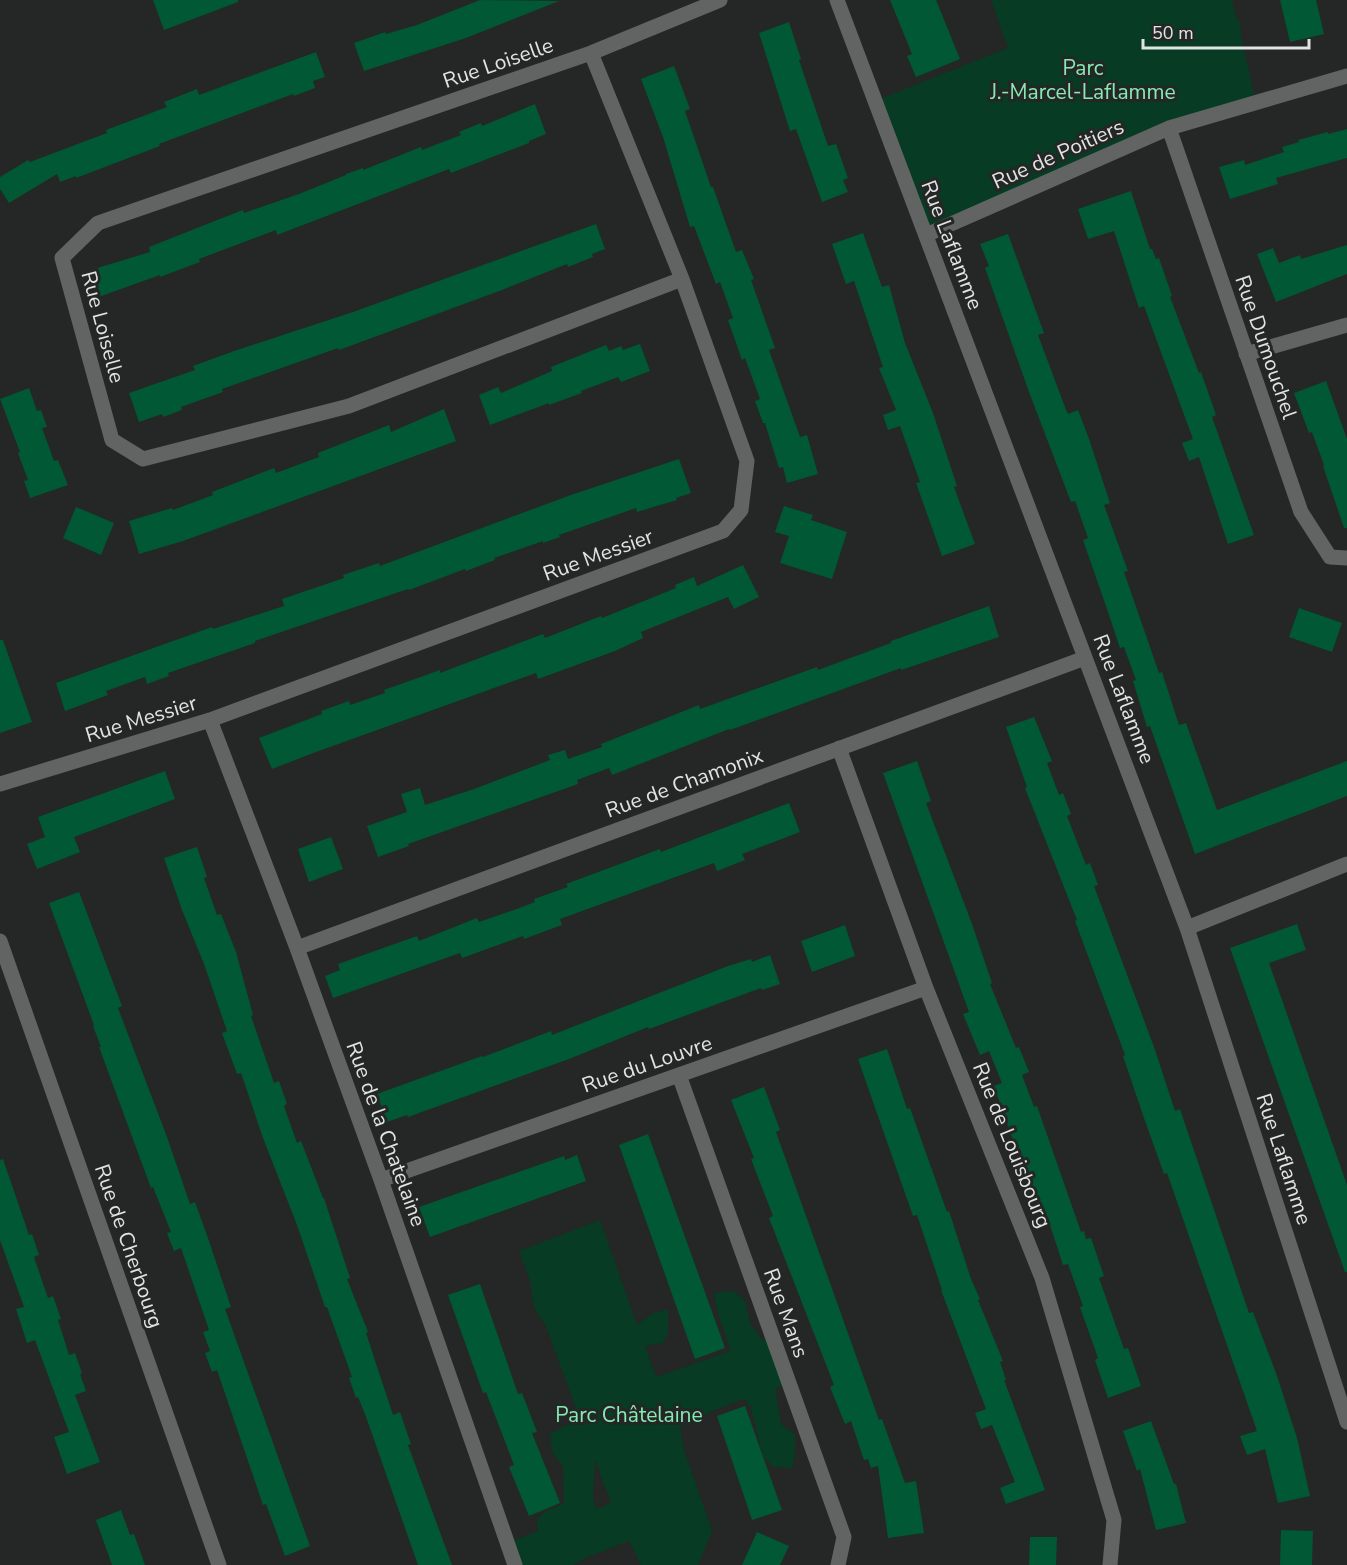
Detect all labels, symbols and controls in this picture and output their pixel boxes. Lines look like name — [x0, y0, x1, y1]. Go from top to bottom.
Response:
scale bar — [1143, 12, 1310, 50]
text: 50 m — [1152, 21, 1194, 45]
street label: Rue Loiselle — [439, 31, 557, 95]
park label: Parc J.-Marcel-Laflamme — [989, 54, 1176, 106]
street label: Rue de Poitiers — [988, 112, 1128, 196]
street label: Rue Laflamme — [914, 176, 990, 314]
street label: Rue Loiselle — [75, 268, 131, 386]
street label: Rue Dumouchel — [1228, 271, 1304, 423]
street label: Rue Messier — [539, 522, 657, 588]
street label: Rue Laflamme — [1086, 630, 1162, 768]
street label: Rue Messier — [82, 689, 201, 749]
street label: Rue de Chamonix — [601, 741, 767, 825]
street label: Rue du Louvre — [578, 1029, 716, 1099]
street label: Rue de la Chatelaine — [340, 1038, 432, 1230]
street label: Rue de Louisbourg — [966, 1058, 1058, 1232]
street label: Rue Laflamme — [1250, 1090, 1318, 1228]
street label: Rue de Cherbourg — [88, 1160, 170, 1332]
street label: Rue Mans — [757, 1264, 815, 1362]
park label: Parc Châtelaine — [555, 1401, 703, 1429]

